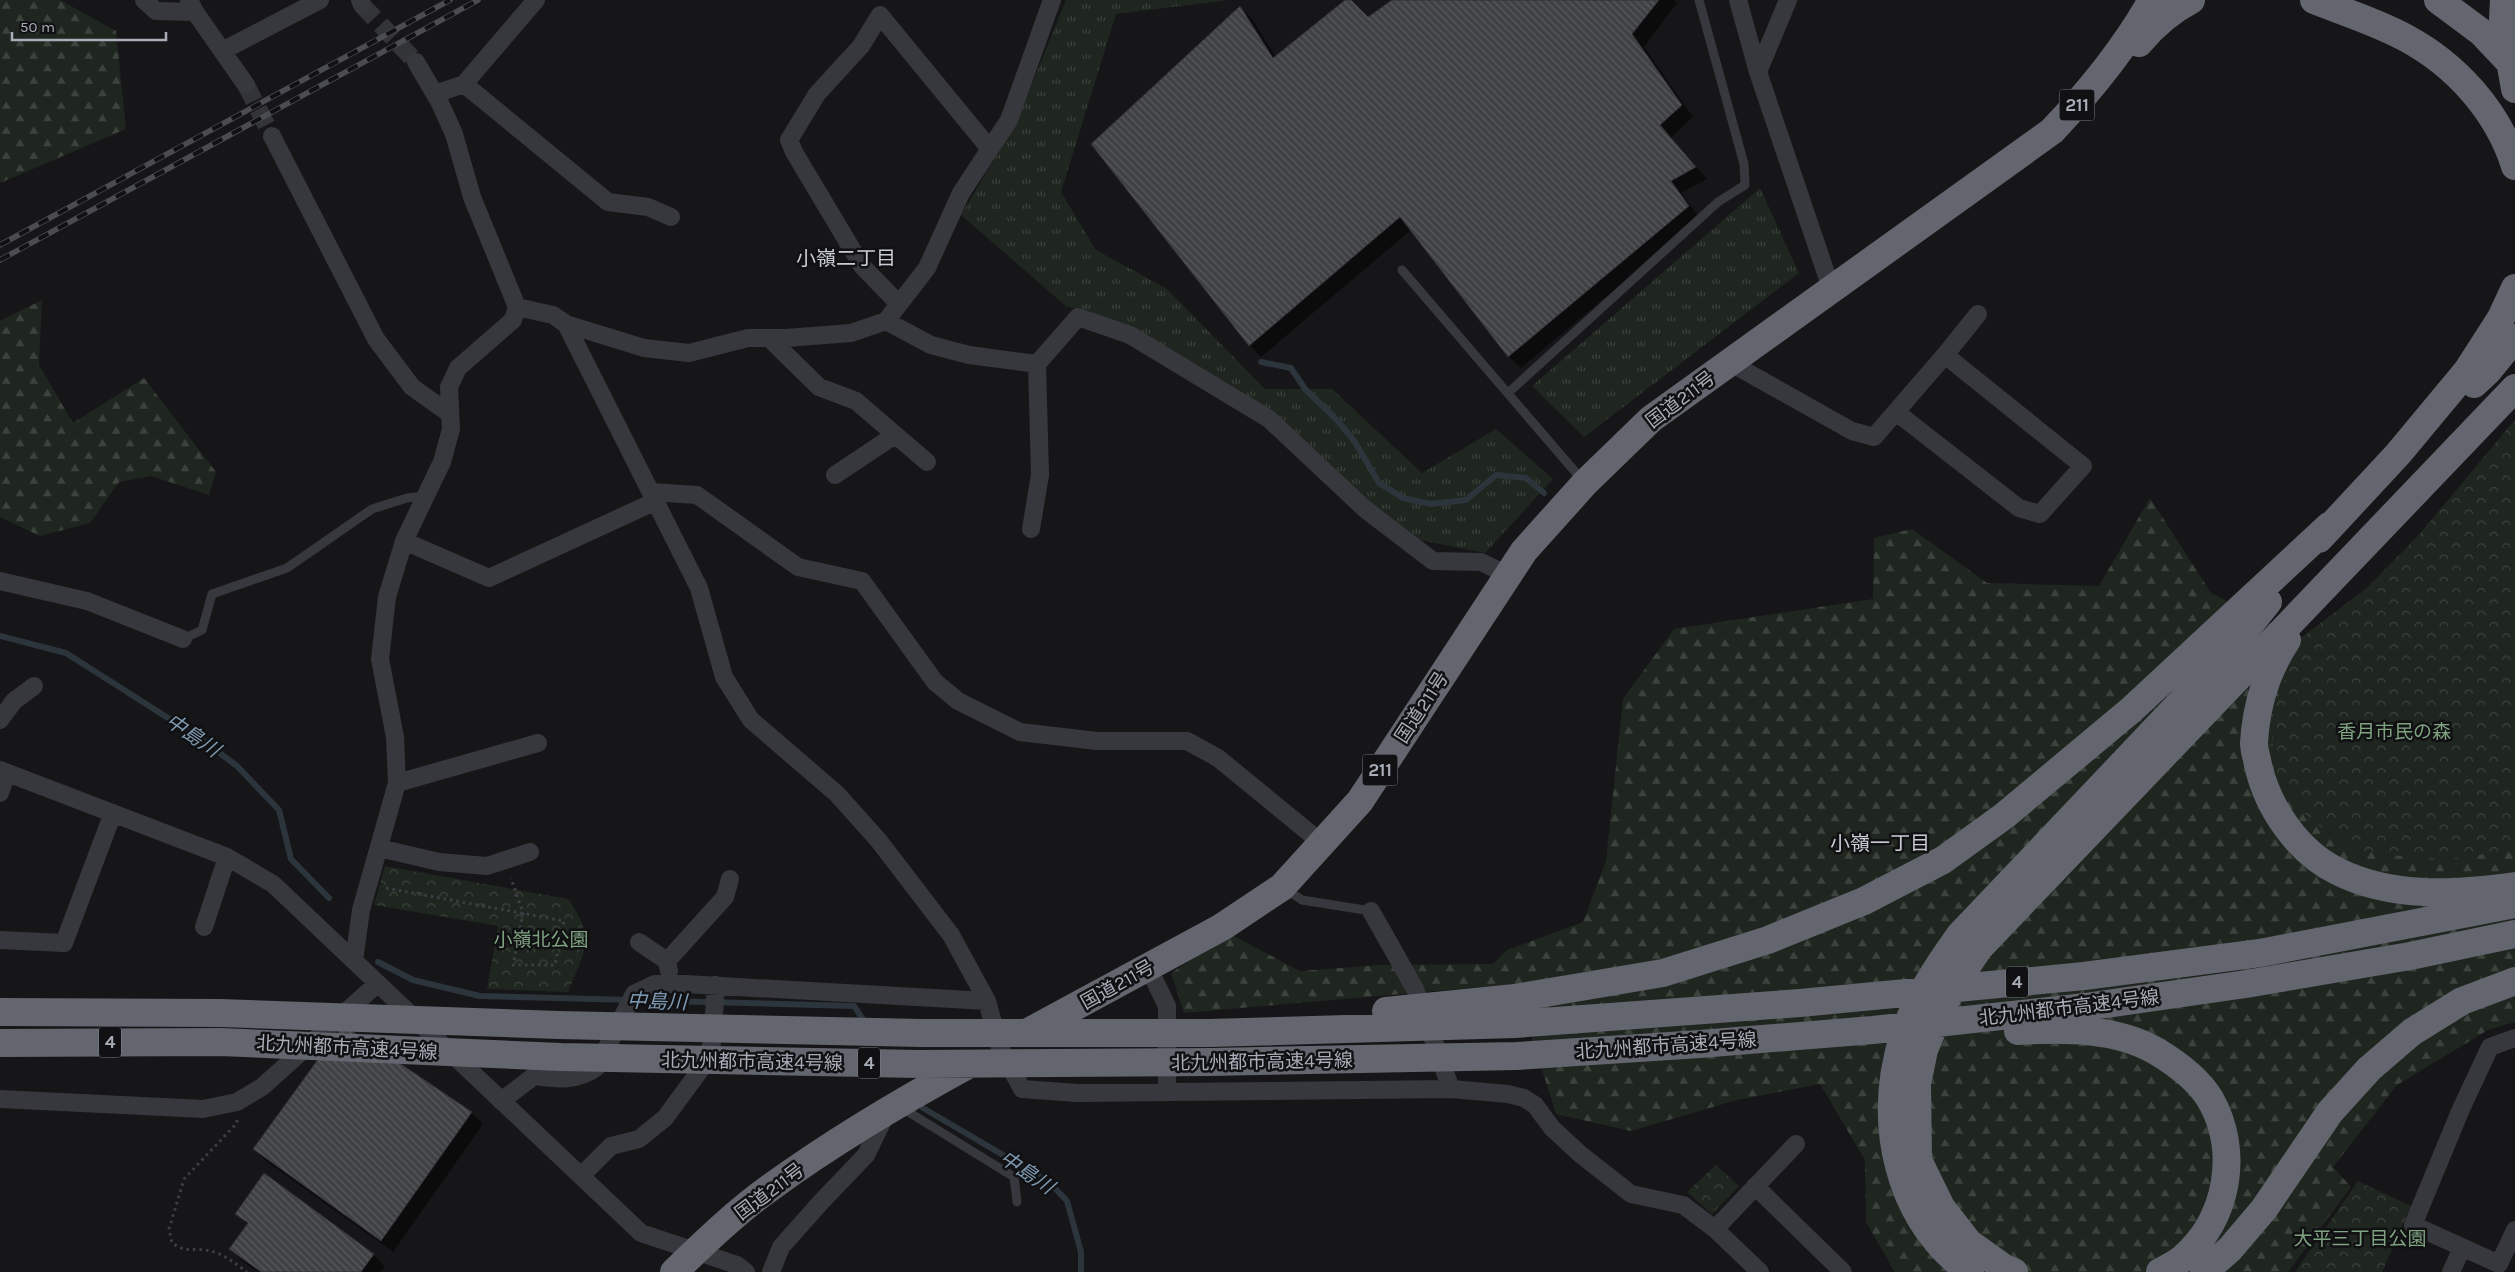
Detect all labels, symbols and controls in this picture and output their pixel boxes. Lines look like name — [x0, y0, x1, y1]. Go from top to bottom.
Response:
scale bar — [12, 10, 166, 42]
text: 50 m — [20, 18, 55, 36]
road number: 211 — [2060, 90, 2094, 120]
district label: 小嶺二丁目 — [796, 247, 896, 270]
street label: 国道211号 — [1642, 367, 1719, 433]
street label: 国道211号 — [1391, 668, 1453, 747]
water label: 中島川 — [161, 709, 226, 763]
park label: 香月市民の森 — [2337, 721, 2451, 743]
road number: 211 — [1362, 754, 1398, 786]
district label: 小嶺一丁目 — [1830, 832, 1930, 855]
park label: 小嶺北公園 — [493, 929, 589, 951]
street label: 国道211号 — [1077, 956, 1158, 1014]
road number: 4 — [2006, 966, 2028, 998]
street label: 北九州都市高速4号線 — [1978, 986, 2161, 1030]
water label: 中島川 — [627, 989, 689, 1014]
road number: 4 — [99, 1026, 121, 1058]
street label: 北九州都市高速4号線 — [1575, 1029, 1757, 1063]
street label: 北九州都市高速4号線 — [256, 1032, 438, 1064]
road number: 4 — [858, 1048, 880, 1078]
street label: 北九州都市高速4号線 — [661, 1049, 843, 1075]
street label: 北九州都市高速4号線 — [1171, 1049, 1353, 1075]
water label: 中島川 — [995, 1146, 1060, 1200]
street label: 国道211号 — [731, 1159, 808, 1225]
park label: 大平三丁目公園 — [2293, 1228, 2427, 1250]

